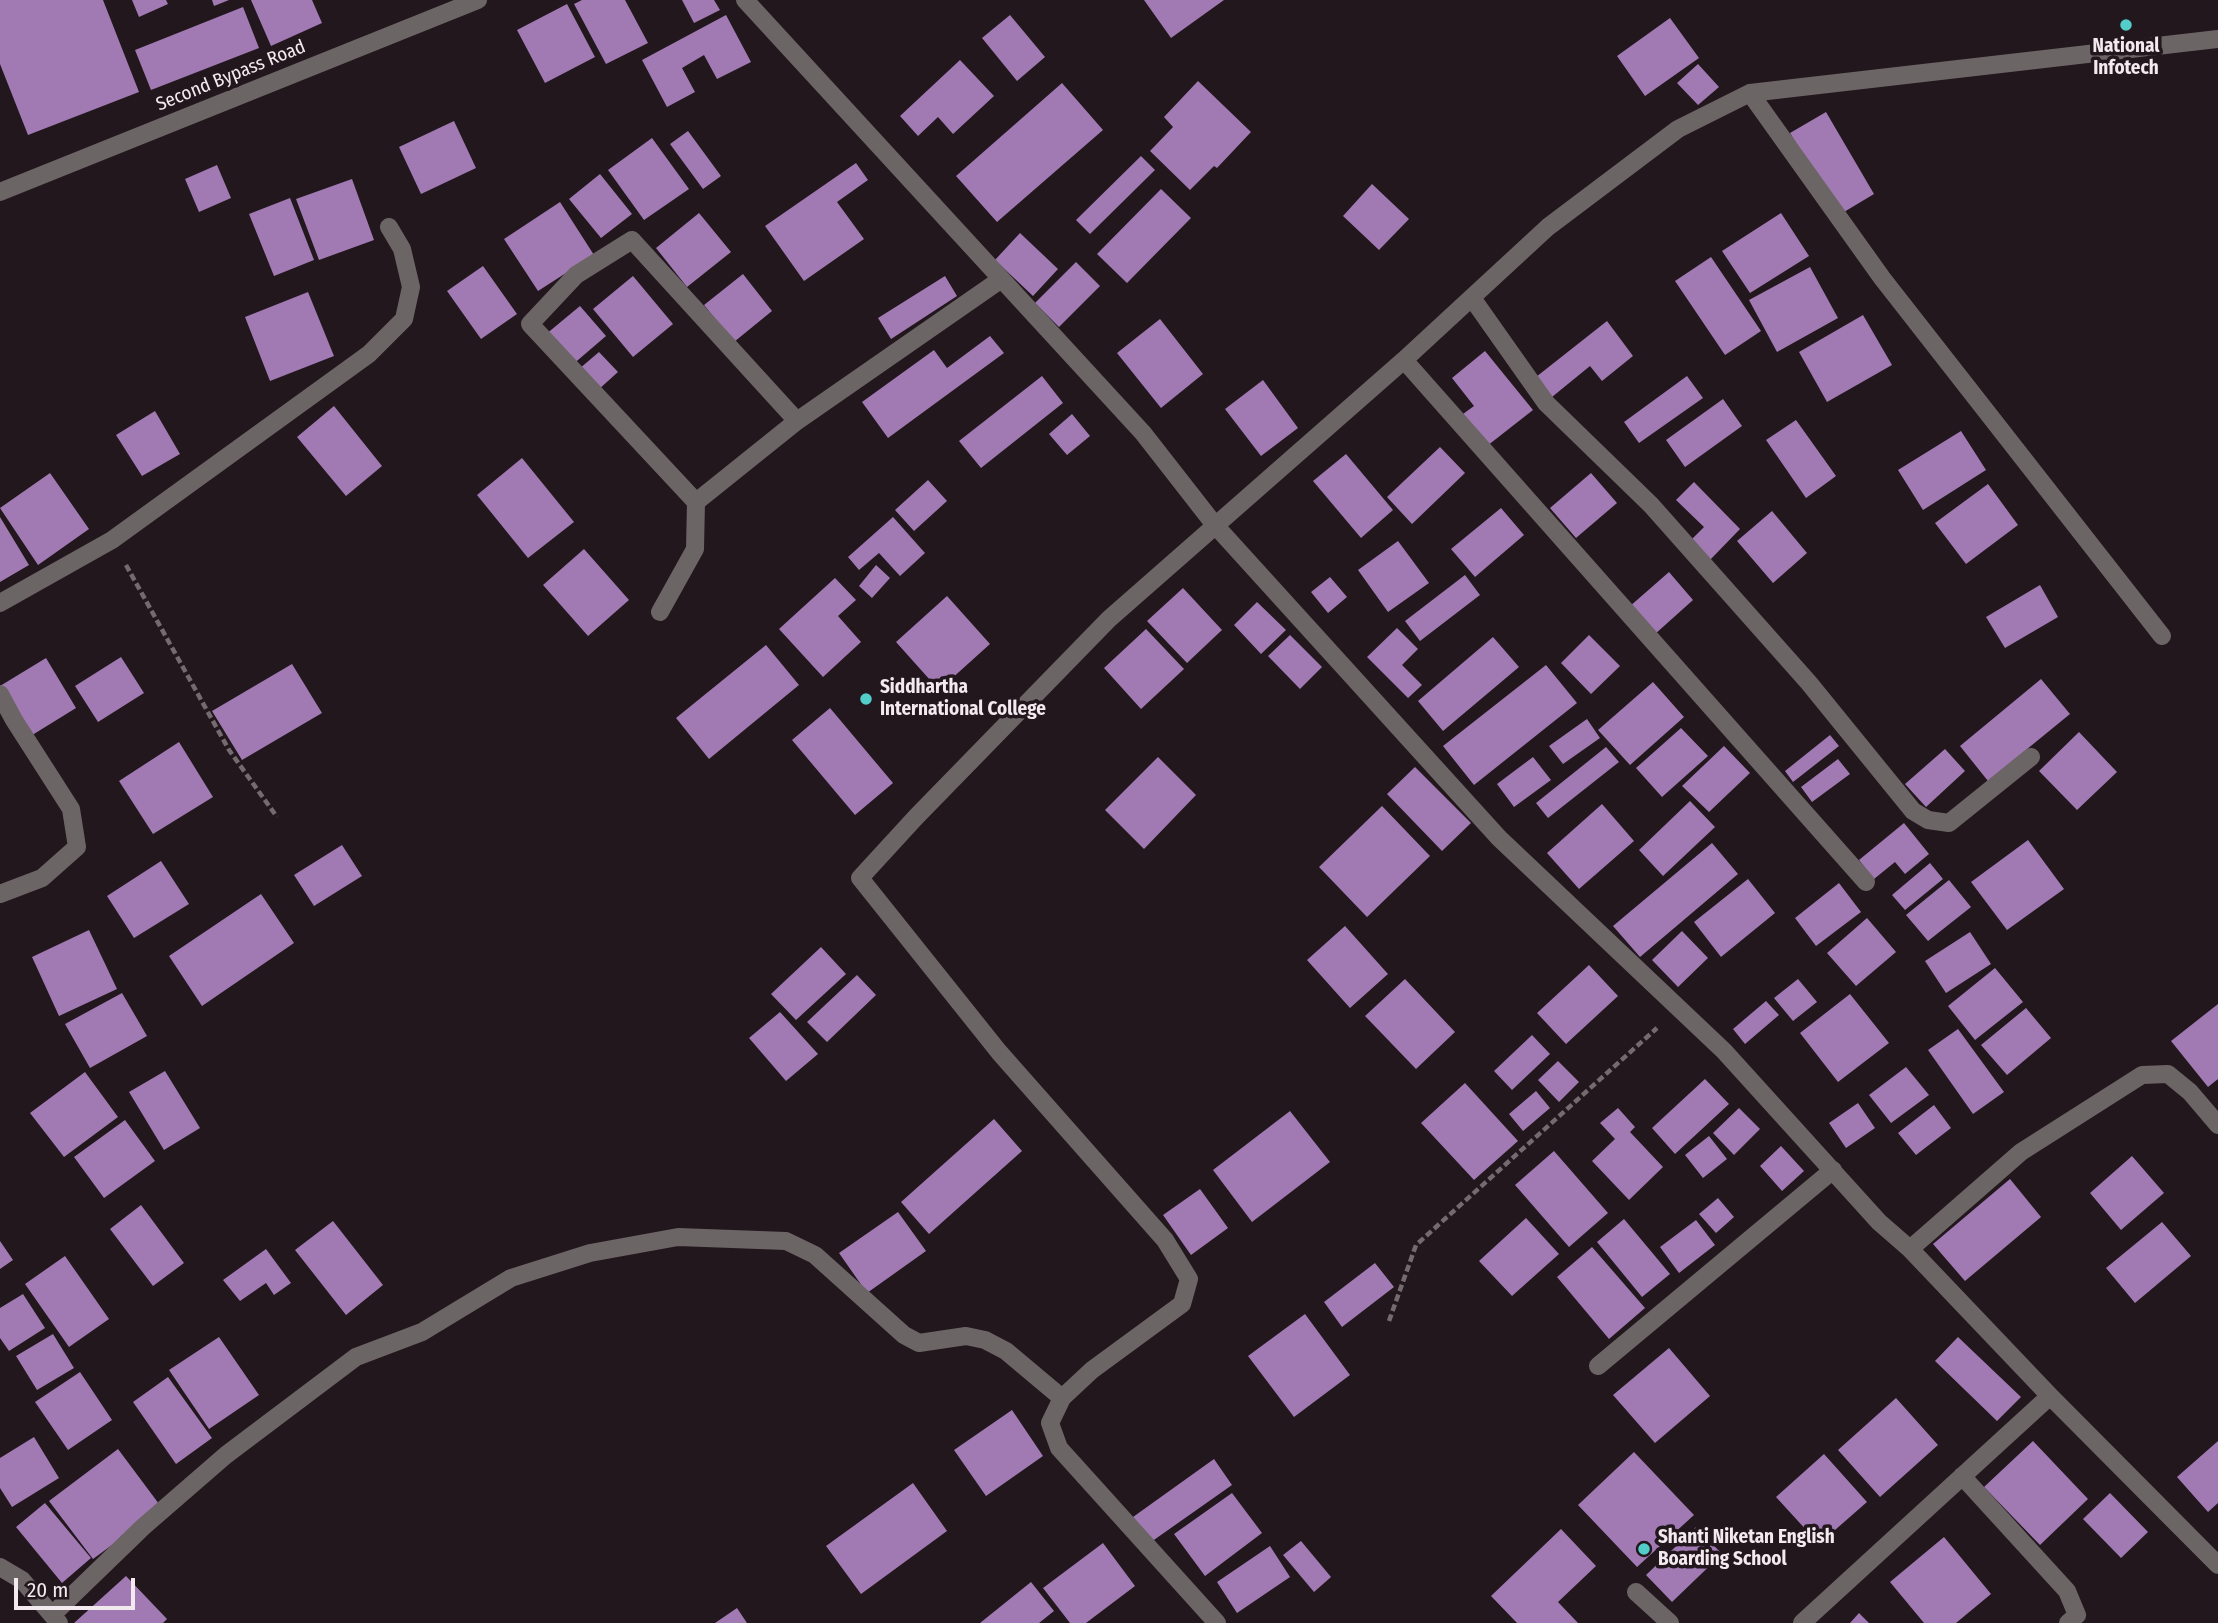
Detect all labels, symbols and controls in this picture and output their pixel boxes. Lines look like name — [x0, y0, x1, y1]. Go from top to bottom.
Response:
marker: National Infotech — [2118, 17, 2134, 33]
street label: Second Bypass Road — [153, 36, 309, 116]
place label: National Infotech — [2093, 36, 2159, 80]
place label: Siddhartha International College — [880, 677, 1046, 721]
marker: Siddhartha International College — [858, 691, 874, 707]
place label: Shanti Niketan English Boarding School — [1658, 1527, 1835, 1571]
marker: Shanti Niketan English Boarding School — [1636, 1541, 1652, 1557]
scale bar — [18, 1564, 138, 1608]
text: 20 m — [27, 1577, 68, 1603]

